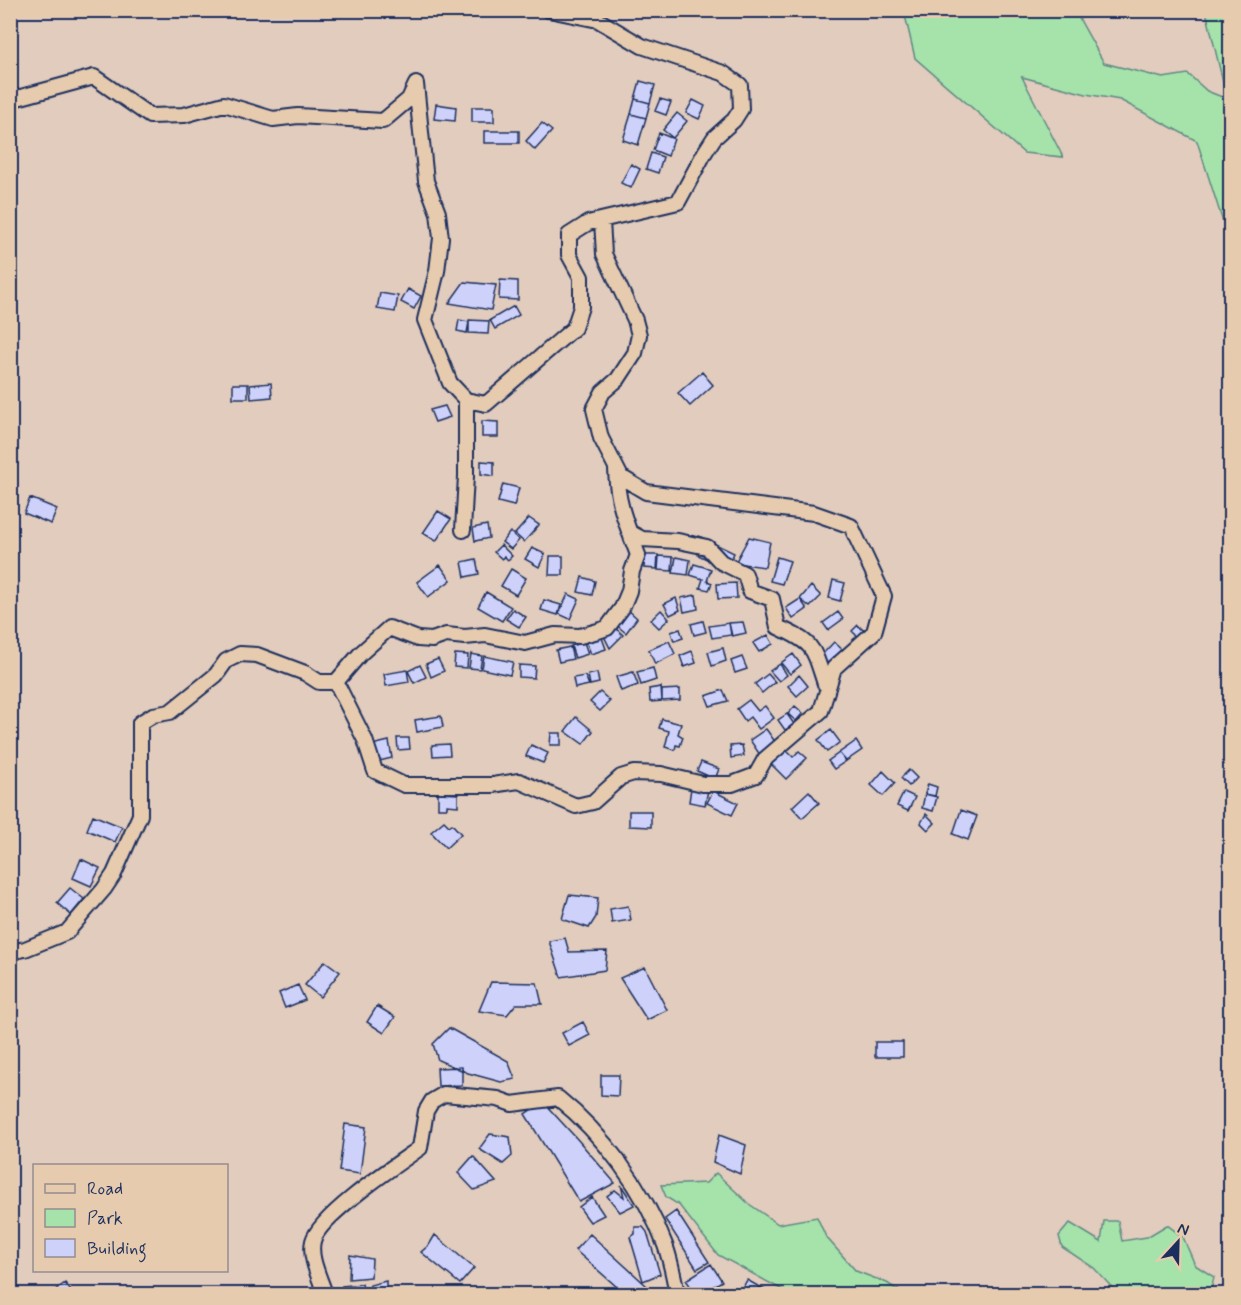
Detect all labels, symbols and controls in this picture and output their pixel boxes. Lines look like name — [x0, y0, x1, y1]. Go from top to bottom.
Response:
legend — [33, 1164, 228, 1272]
text: Road — [87, 1177, 123, 1201]
text: Park — [87, 1207, 123, 1231]
north arrow — [1148, 1212, 1208, 1272]
text: N — [1174, 1218, 1192, 1241]
text: Building — [87, 1237, 147, 1263]

